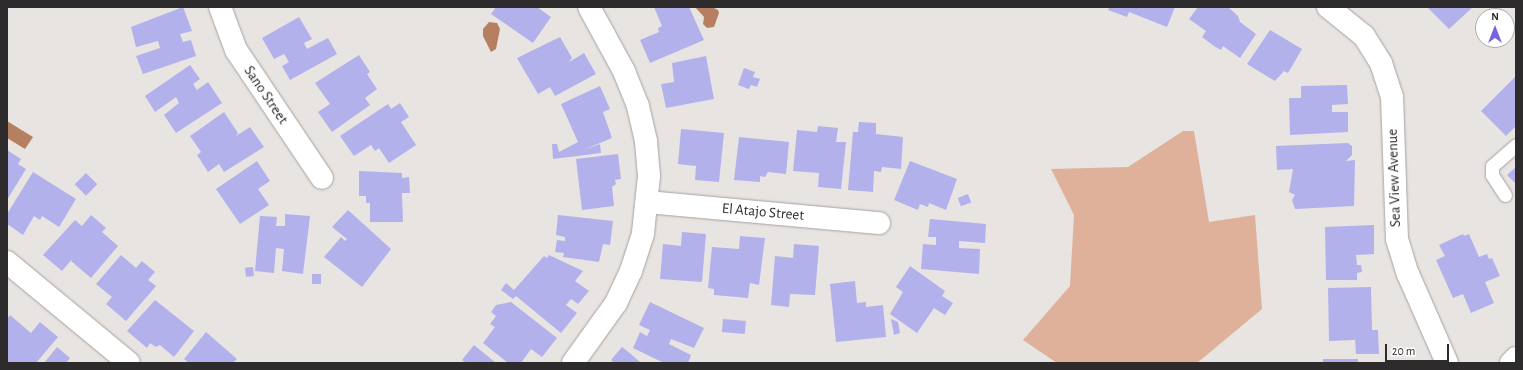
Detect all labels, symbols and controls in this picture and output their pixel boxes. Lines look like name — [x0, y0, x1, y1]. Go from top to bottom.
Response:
north arrow — [1475, 8, 1515, 48]
text: N — [1491, 11, 1499, 22]
street label: Sano Street — [240, 62, 292, 128]
street label: Sea View Avenue — [1383, 129, 1405, 227]
street label: El Atajo Street — [721, 199, 805, 225]
scale bar — [1387, 336, 1451, 362]
text: 20 m — [1392, 345, 1415, 357]

